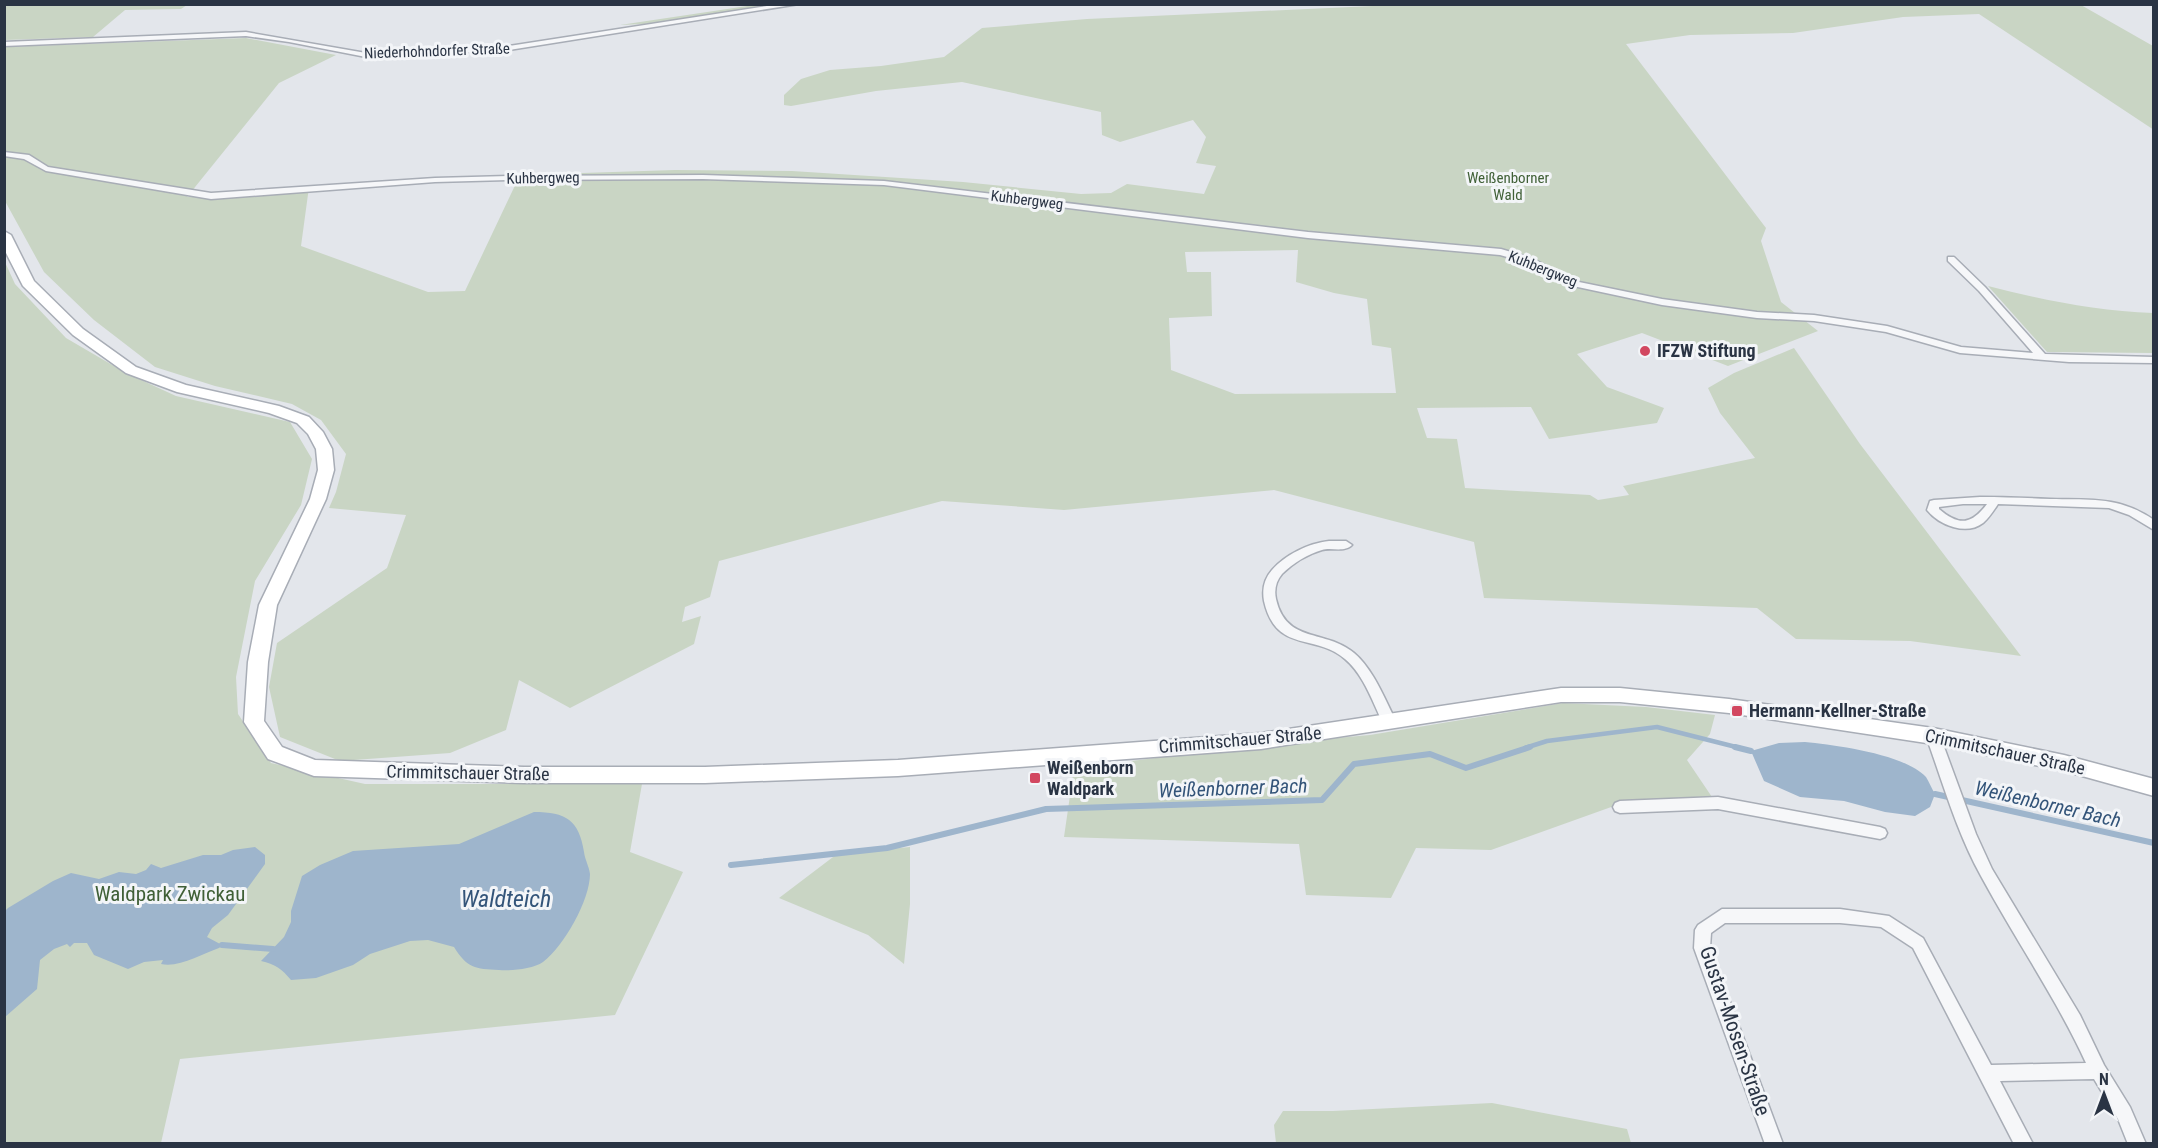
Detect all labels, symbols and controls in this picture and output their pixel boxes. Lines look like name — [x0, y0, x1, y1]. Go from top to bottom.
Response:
street label: Niederhohndorfer Straße — [364, 39, 510, 63]
street label: Kuhbergweg — [506, 168, 580, 188]
park label: Weißenborner Wald — [1467, 169, 1550, 204]
street label: Kuhbergweg — [990, 187, 1064, 213]
street label: Kuhbergweg — [1506, 247, 1580, 291]
place label: IFZW Stiftung — [1657, 340, 1756, 361]
marker: IFZW Stiftung — [1638, 344, 1652, 358]
place label: Hermann-Kellner-Straße — [1749, 700, 1926, 721]
marker: Hermann-Kellner-Straße — [1730, 704, 1744, 718]
street label: Crimmitschauer Straße — [1158, 722, 1322, 757]
street label: Crimmitschauer Straße — [1923, 724, 2087, 779]
place label: Weißenborn Waldpark — [1047, 757, 1134, 799]
street label: Crimmitschauer Straße — [386, 761, 550, 784]
marker: Weißenborn Waldpark — [1028, 771, 1042, 785]
water label: Weißenborner Bach — [1158, 773, 1308, 803]
water label: Weißenborner Bach — [1973, 776, 2123, 832]
park label: Waldpark Zwickau — [95, 882, 245, 906]
water label: Waldteich — [461, 885, 551, 913]
street label: Gustav-Mosen-Straße — [1695, 943, 1775, 1119]
north arrow — [2074, 1064, 2134, 1124]
text: N — [2099, 1070, 2109, 1089]

